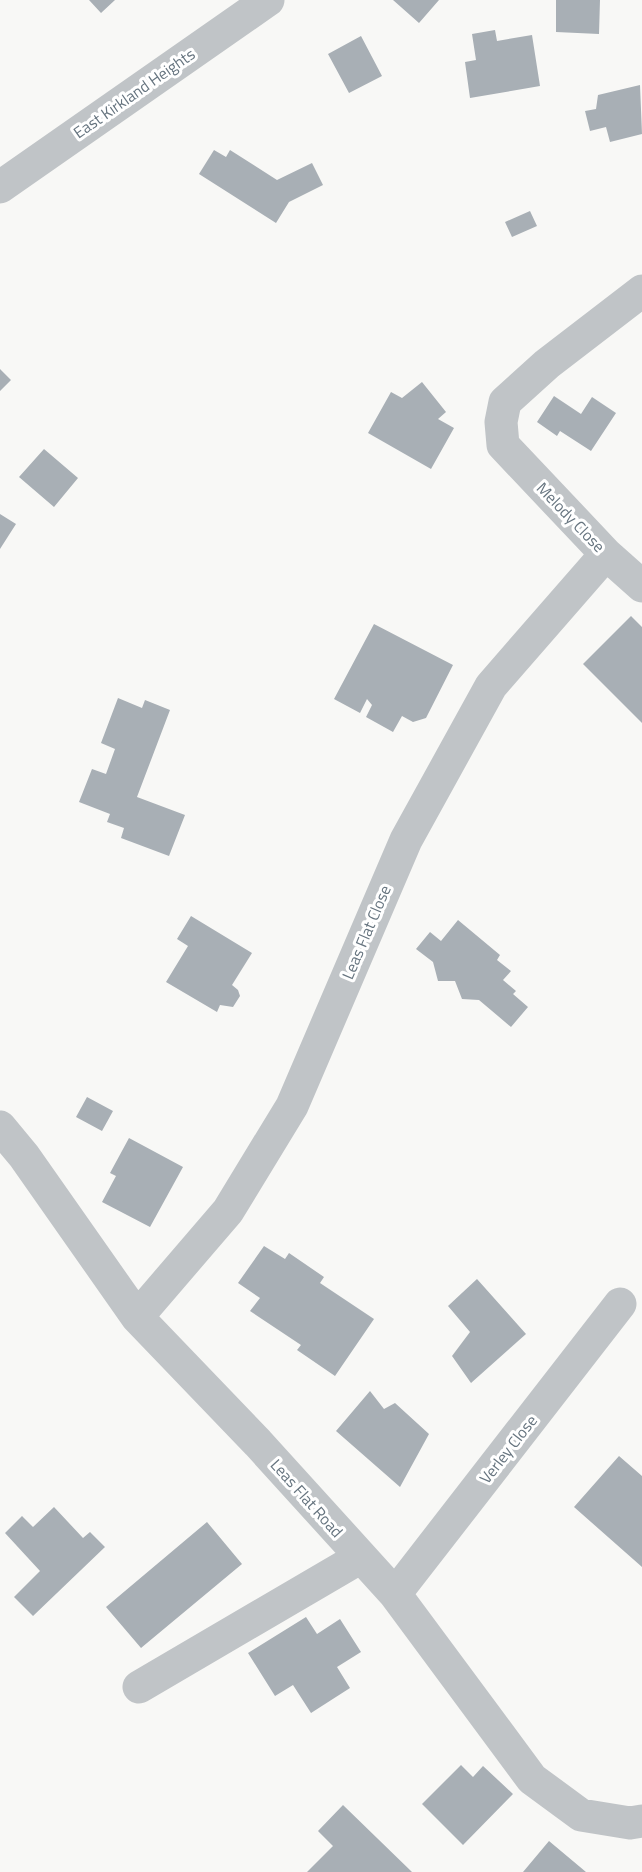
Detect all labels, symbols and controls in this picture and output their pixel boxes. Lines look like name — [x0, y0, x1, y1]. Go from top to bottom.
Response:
street label: East Kirkland Heights — [68, 42, 200, 144]
street label: Melody Close — [531, 476, 611, 558]
street label: Leas Flat Close — [335, 881, 397, 983]
street label: Verley Close — [473, 1409, 543, 1489]
street label: Leas Flat Road — [265, 1453, 349, 1543]

